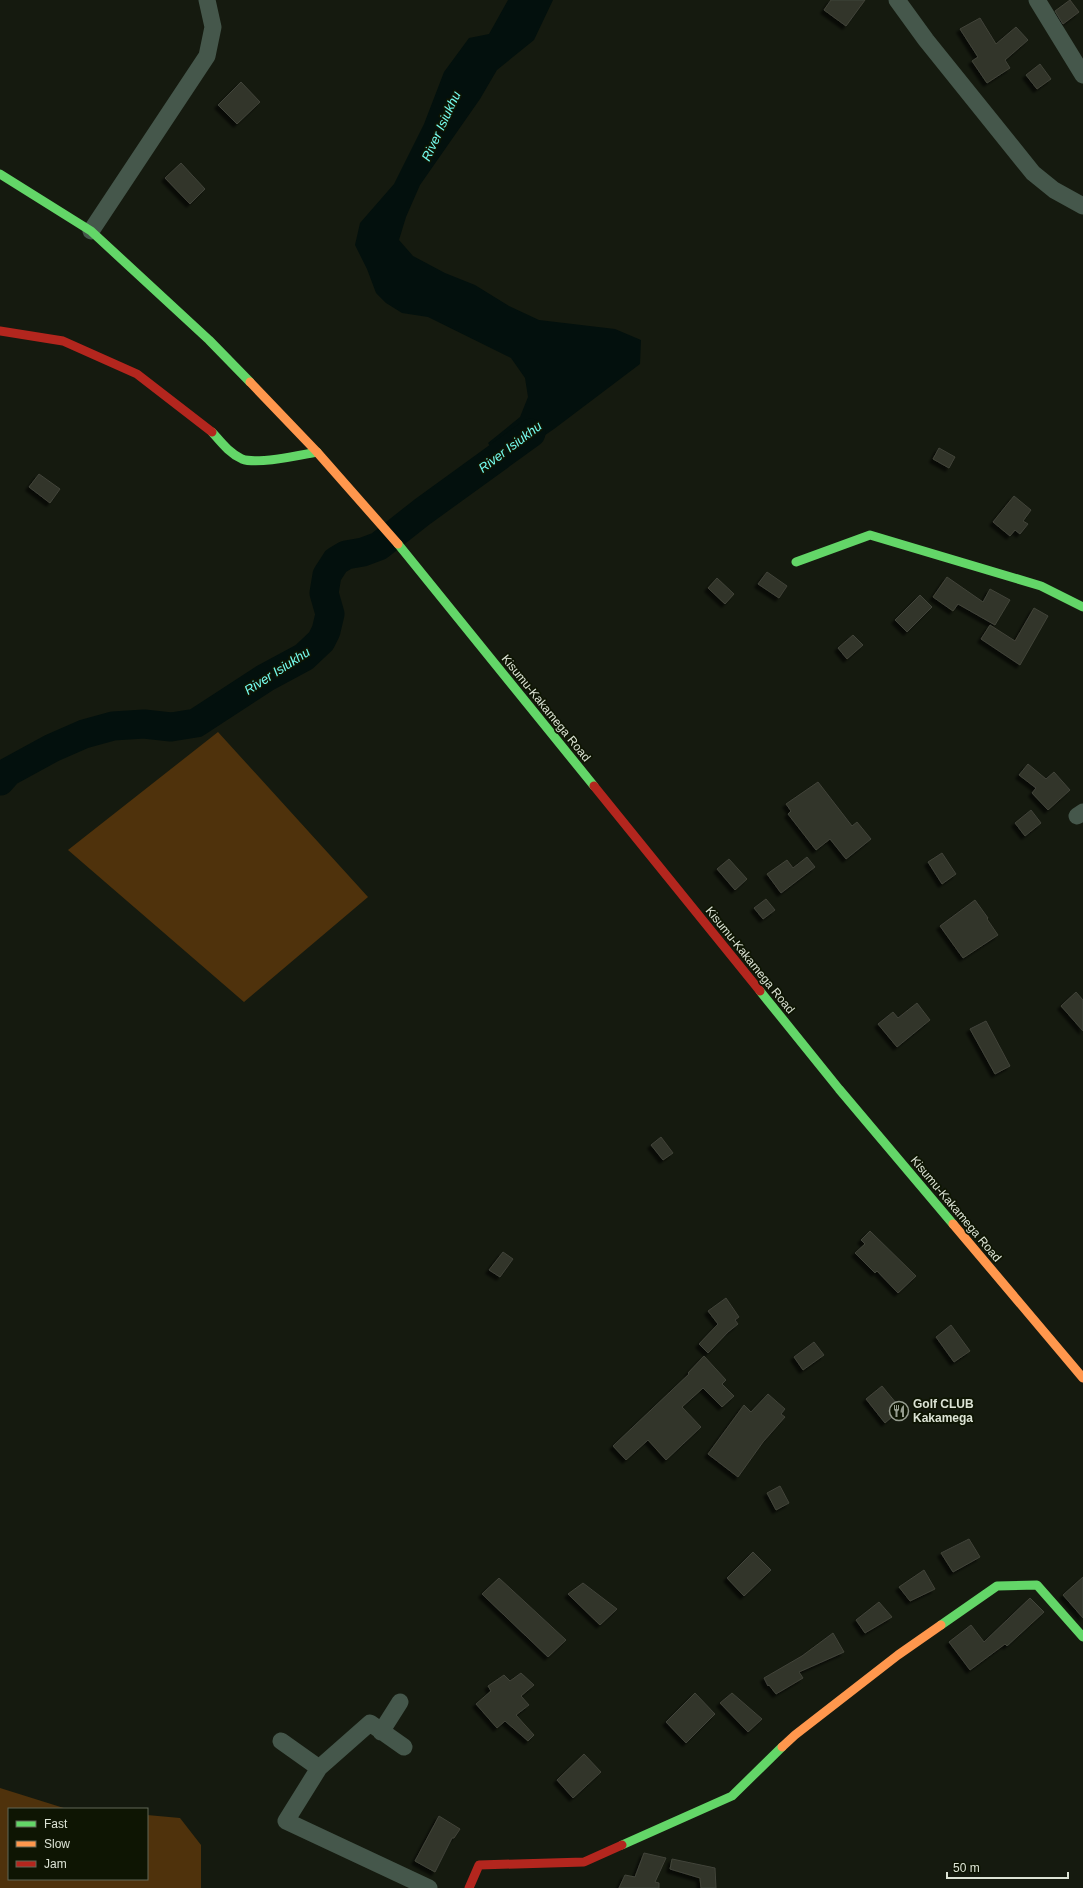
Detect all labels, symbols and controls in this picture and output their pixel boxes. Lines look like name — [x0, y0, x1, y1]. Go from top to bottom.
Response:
water label: River Isiukhu — [418, 89, 464, 163]
water label: River Isiukhu — [475, 418, 545, 476]
water label: River Isiukhu — [241, 644, 313, 698]
street label: Kisumu-Kakamega Road — [499, 652, 593, 764]
street label: Kisumu-Kakamega Road — [703, 904, 797, 1016]
street label: Kisumu-Kakamega Road — [908, 1153, 1004, 1265]
place label: Golf CLUB Kakamega — [913, 1397, 974, 1425]
restaurant icon: Golf CLUB Kakamega — [888, 1400, 910, 1422]
legend — [8, 1808, 148, 1880]
text: Fast — [44, 1817, 68, 1831]
text: Slow — [44, 1837, 70, 1851]
scale bar — [947, 1854, 1068, 1880]
text: Jam — [44, 1857, 67, 1871]
text: 50 m — [953, 1861, 980, 1875]

